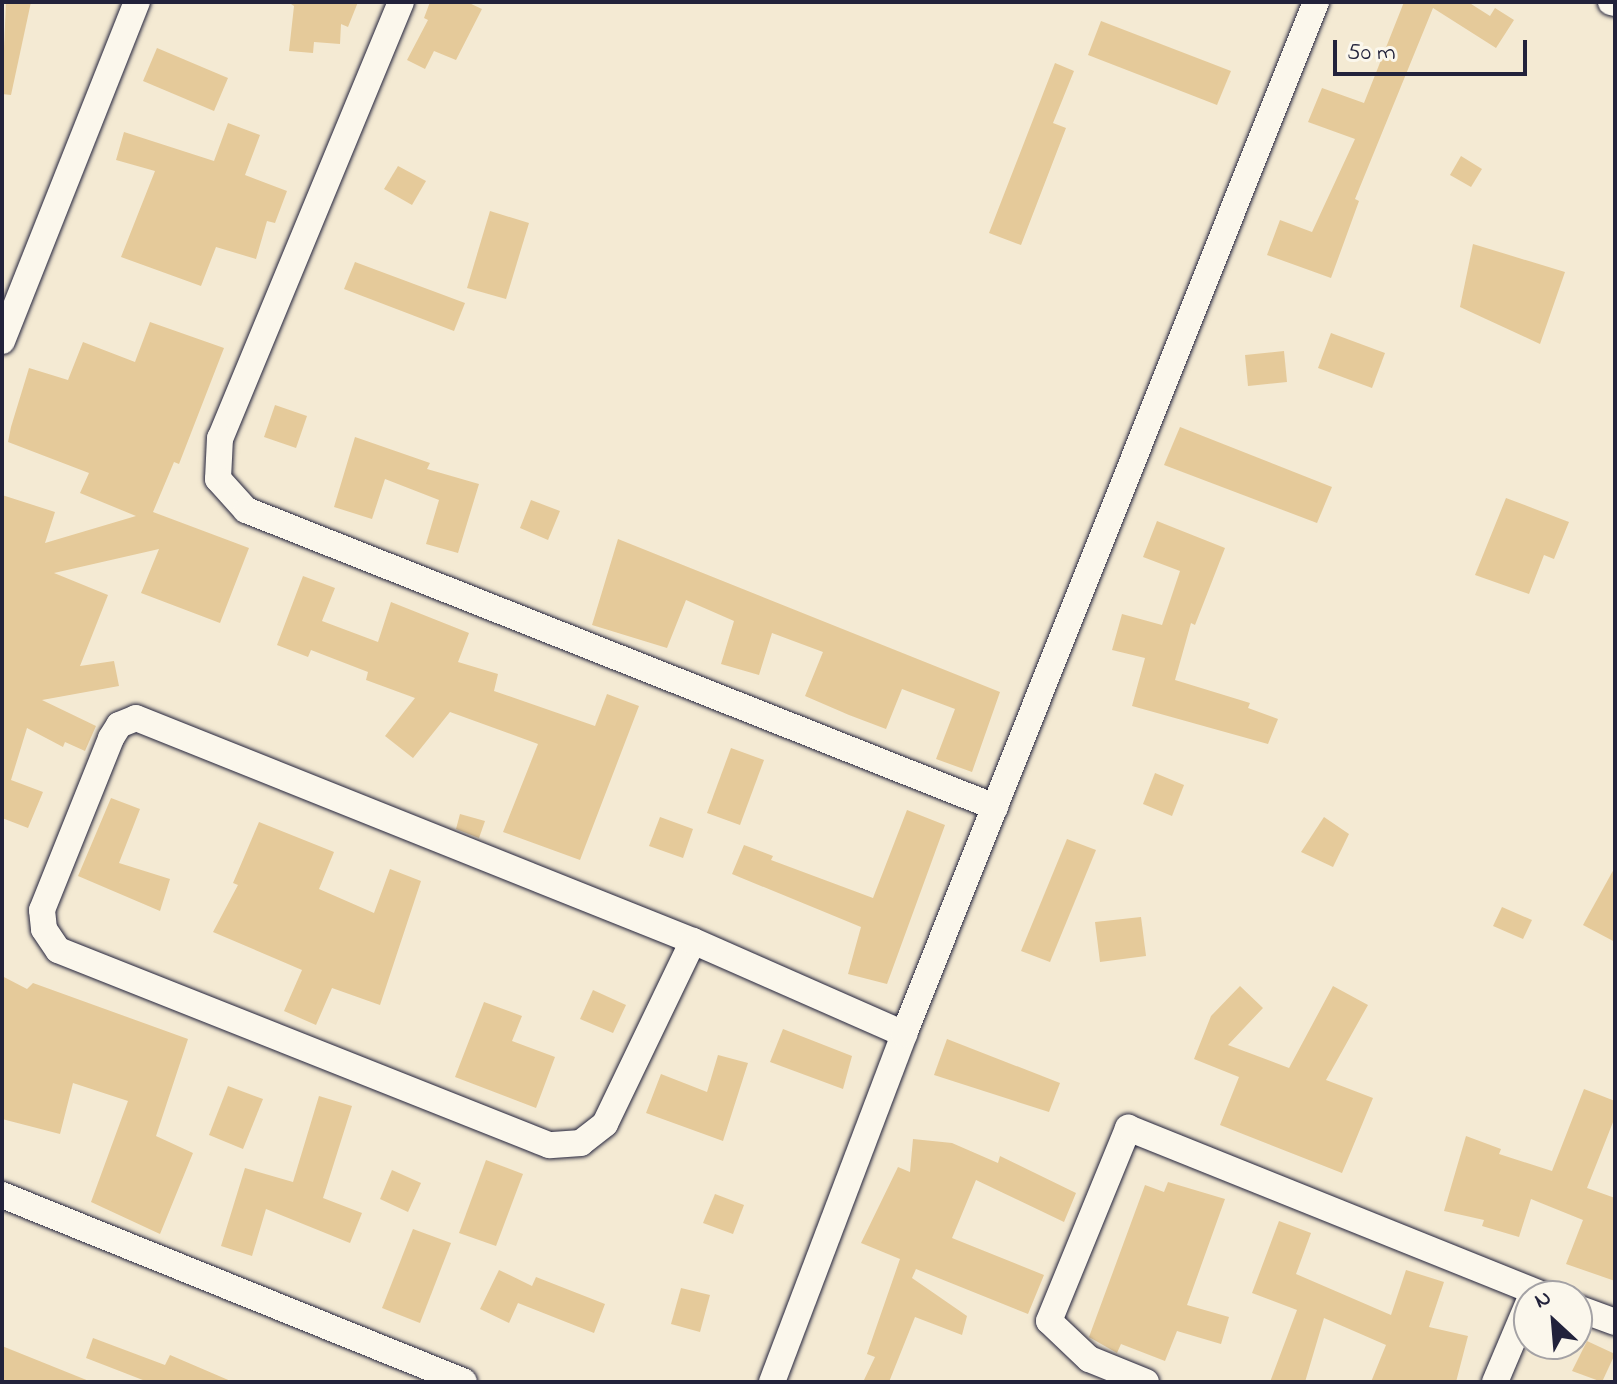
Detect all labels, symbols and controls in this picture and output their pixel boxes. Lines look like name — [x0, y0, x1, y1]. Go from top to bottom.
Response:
scale bar — [1337, 24, 1531, 74]
text: 50 m — [1347, 36, 1396, 71]
north arrow — [1513, 1280, 1593, 1360]
text: N — [1530, 1283, 1557, 1318]

